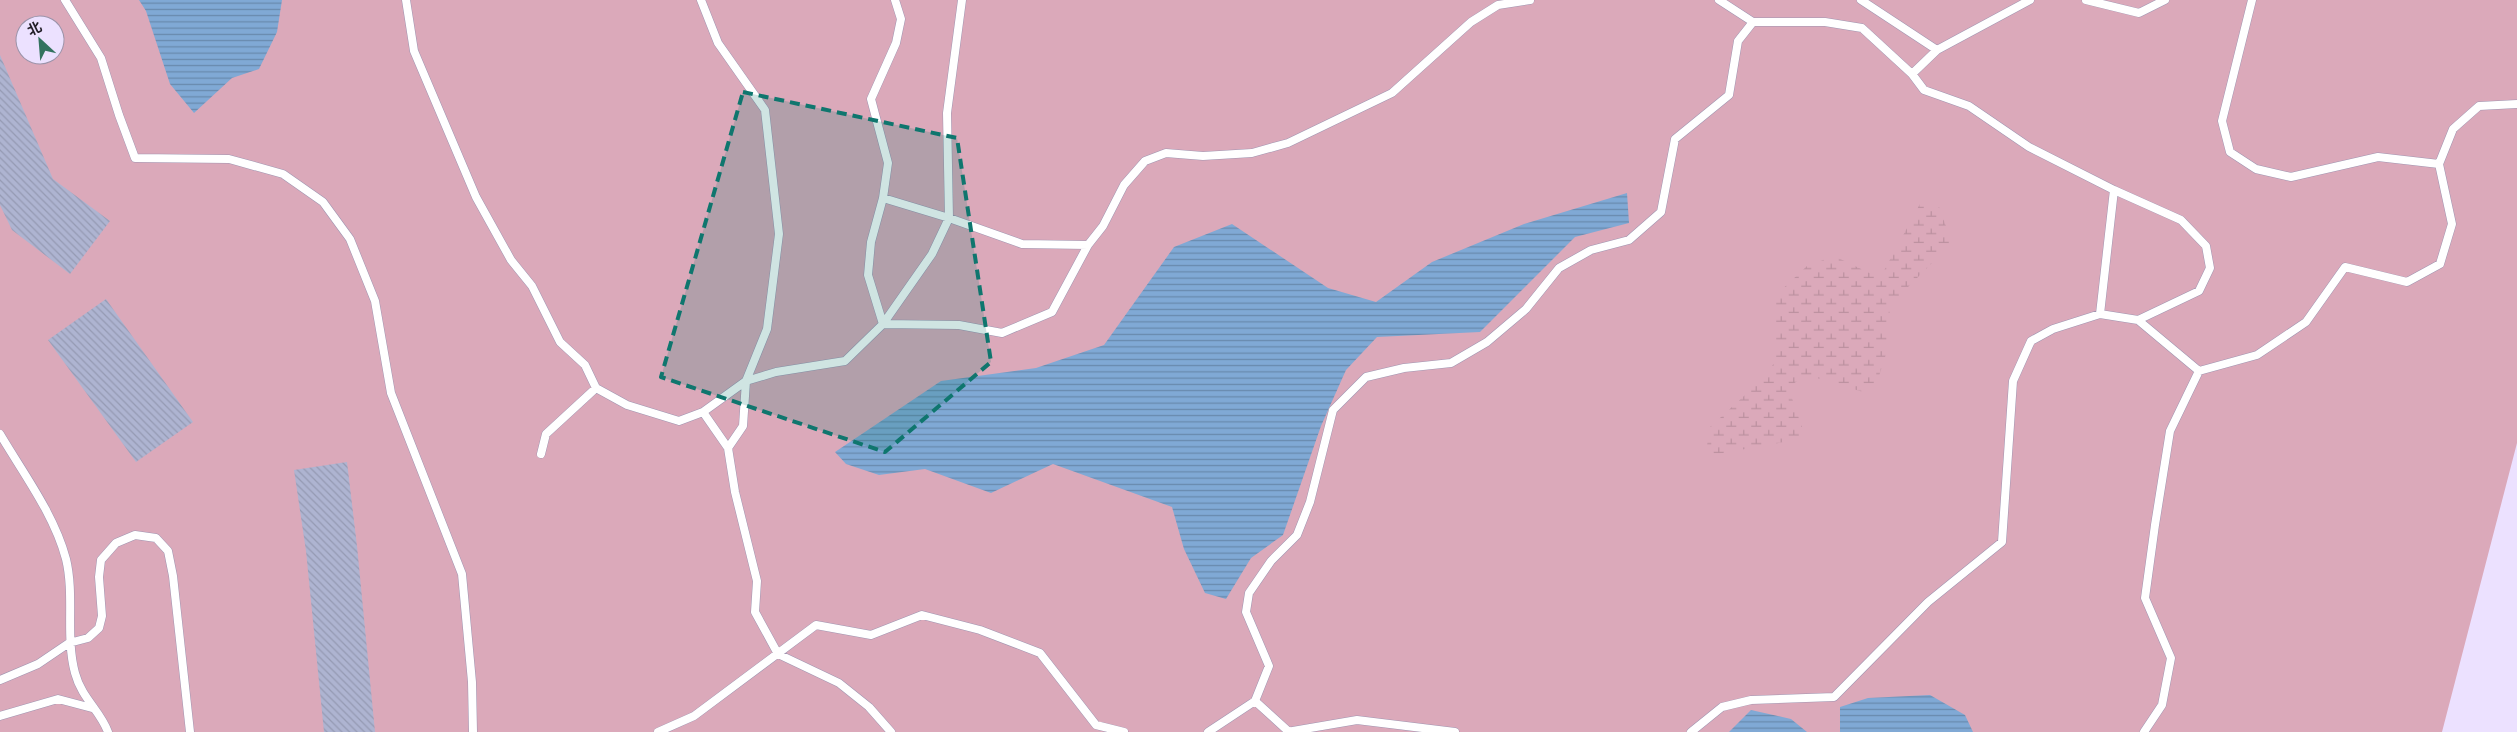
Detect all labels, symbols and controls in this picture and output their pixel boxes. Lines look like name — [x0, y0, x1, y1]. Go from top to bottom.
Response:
north arrow — [15, 15, 65, 65]
text: 北 — [25, 18, 45, 39]

